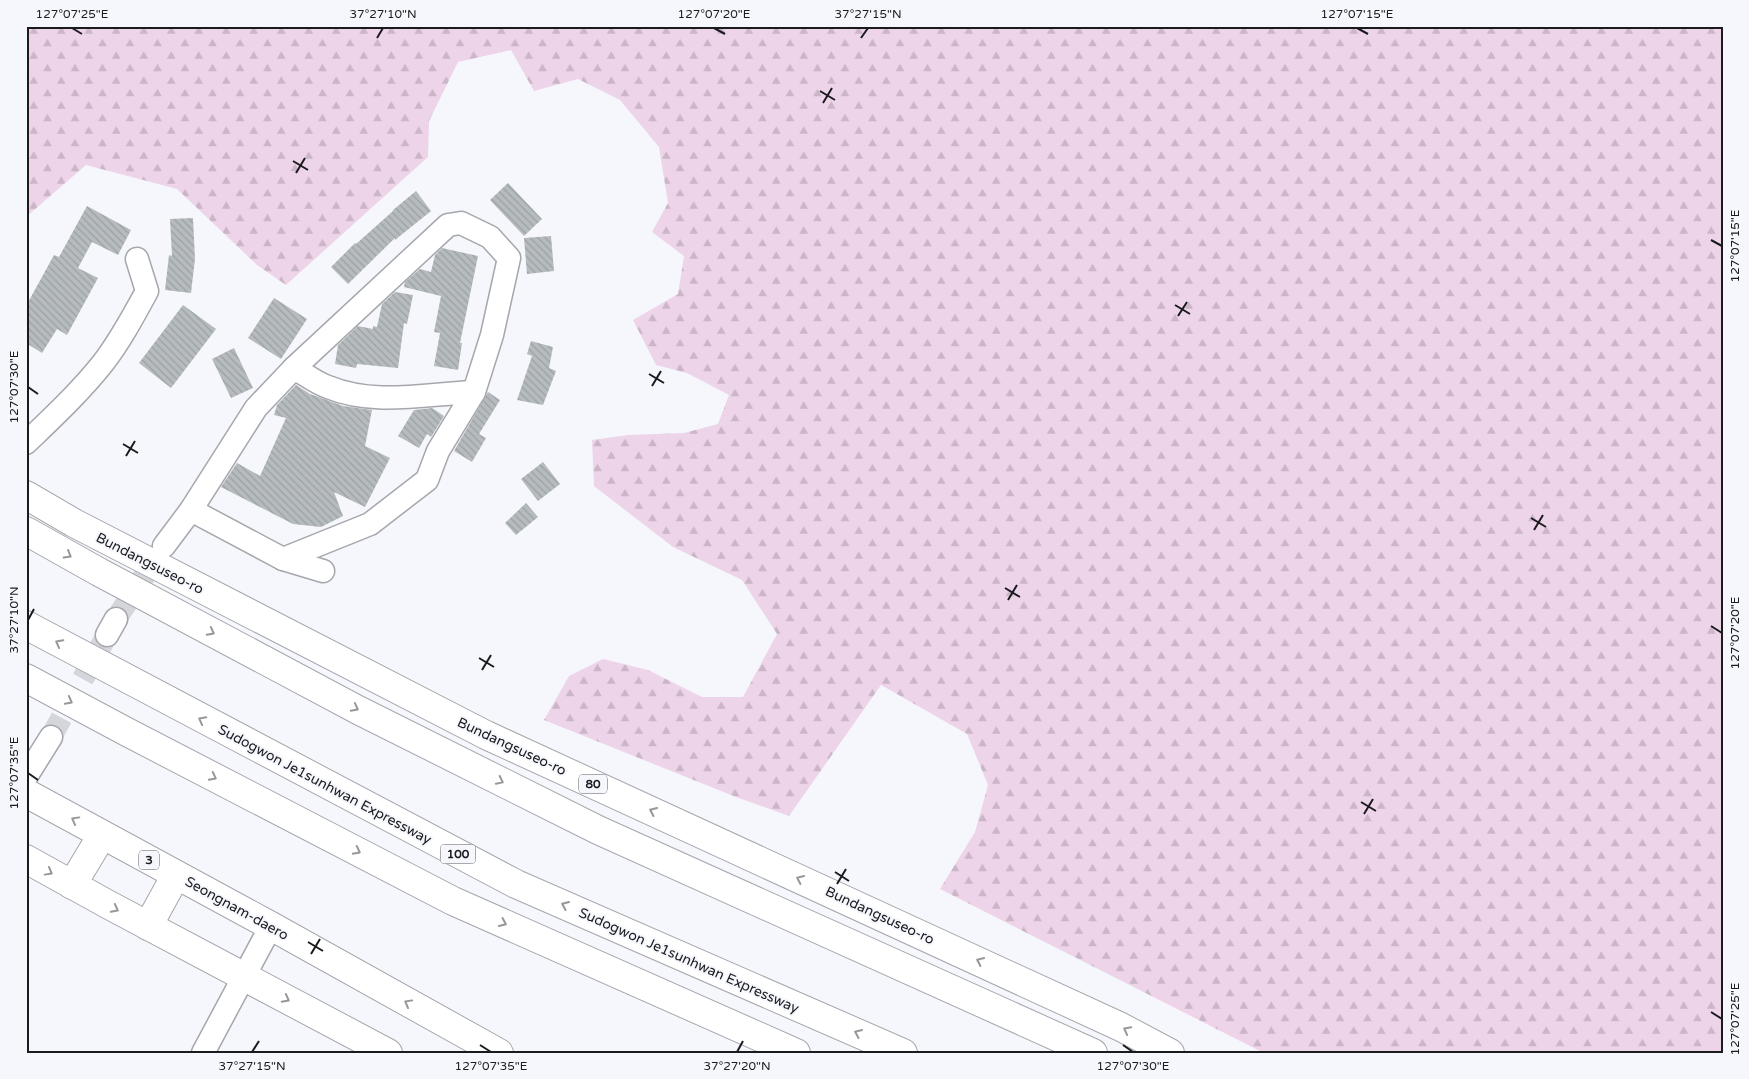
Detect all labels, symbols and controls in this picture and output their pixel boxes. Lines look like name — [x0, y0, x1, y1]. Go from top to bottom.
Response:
text: 127°07'25"E — [36, 7, 109, 21]
text: 37°27'10"N — [349, 7, 417, 21]
text: 127°07'20"E — [678, 7, 751, 21]
text: 37°27'15"N — [834, 7, 902, 21]
text: 127°07'15"E — [1321, 7, 1394, 21]
text: 127°07'15"E — [1728, 209, 1742, 282]
text: 127°07'30"E — [7, 350, 21, 423]
street label: Bundangsuseo-ro — [93, 529, 206, 598]
one-way arrow — [63, 549, 72, 559]
text: 37°27'10"N — [7, 586, 21, 654]
text: 127°07'20"E — [1728, 596, 1742, 669]
one-way arrow — [206, 626, 215, 636]
one-way arrow — [55, 639, 64, 649]
one-way arrow — [64, 695, 73, 705]
one-way arrow — [350, 702, 359, 712]
street label: Bundangsuseo-ro — [454, 714, 569, 779]
one-way arrow — [199, 716, 208, 726]
street label: Sudogwon Je1sunhwan Expressway — [215, 721, 435, 848]
text: 127°07'35"E — [7, 736, 21, 809]
one-way arrow — [208, 771, 217, 781]
road number: 80 — [579, 774, 607, 794]
one-way arrow — [495, 775, 504, 785]
one-way arrow — [649, 807, 658, 818]
one-way arrow — [71, 816, 80, 826]
road number: 100 — [440, 844, 476, 864]
one-way arrow — [352, 845, 361, 855]
road number: 3 — [139, 850, 159, 870]
one-way arrow — [44, 866, 53, 876]
street label: Seongnam-daero — [182, 873, 291, 944]
one-way arrow — [796, 874, 805, 885]
street label: Bundangsuseo-ro — [822, 883, 937, 948]
one-way arrow — [561, 901, 570, 912]
one-way arrow — [110, 903, 119, 913]
street label: Sudogwon Je1sunhwan Expressway — [576, 904, 802, 1017]
one-way arrow — [498, 917, 507, 928]
one-way arrow — [976, 957, 985, 968]
text: 127°07'25"E — [1728, 982, 1742, 1055]
one-way arrow — [281, 993, 290, 1003]
one-way arrow — [405, 999, 414, 1009]
one-way arrow — [1123, 1026, 1132, 1036]
one-way arrow — [854, 1029, 863, 1040]
text: 37°27'15"N — [218, 1059, 286, 1073]
text: 127°07'35"E — [455, 1059, 528, 1073]
text: 37°27'20"N — [703, 1059, 771, 1073]
text: 127°07'30"E — [1097, 1059, 1170, 1073]

